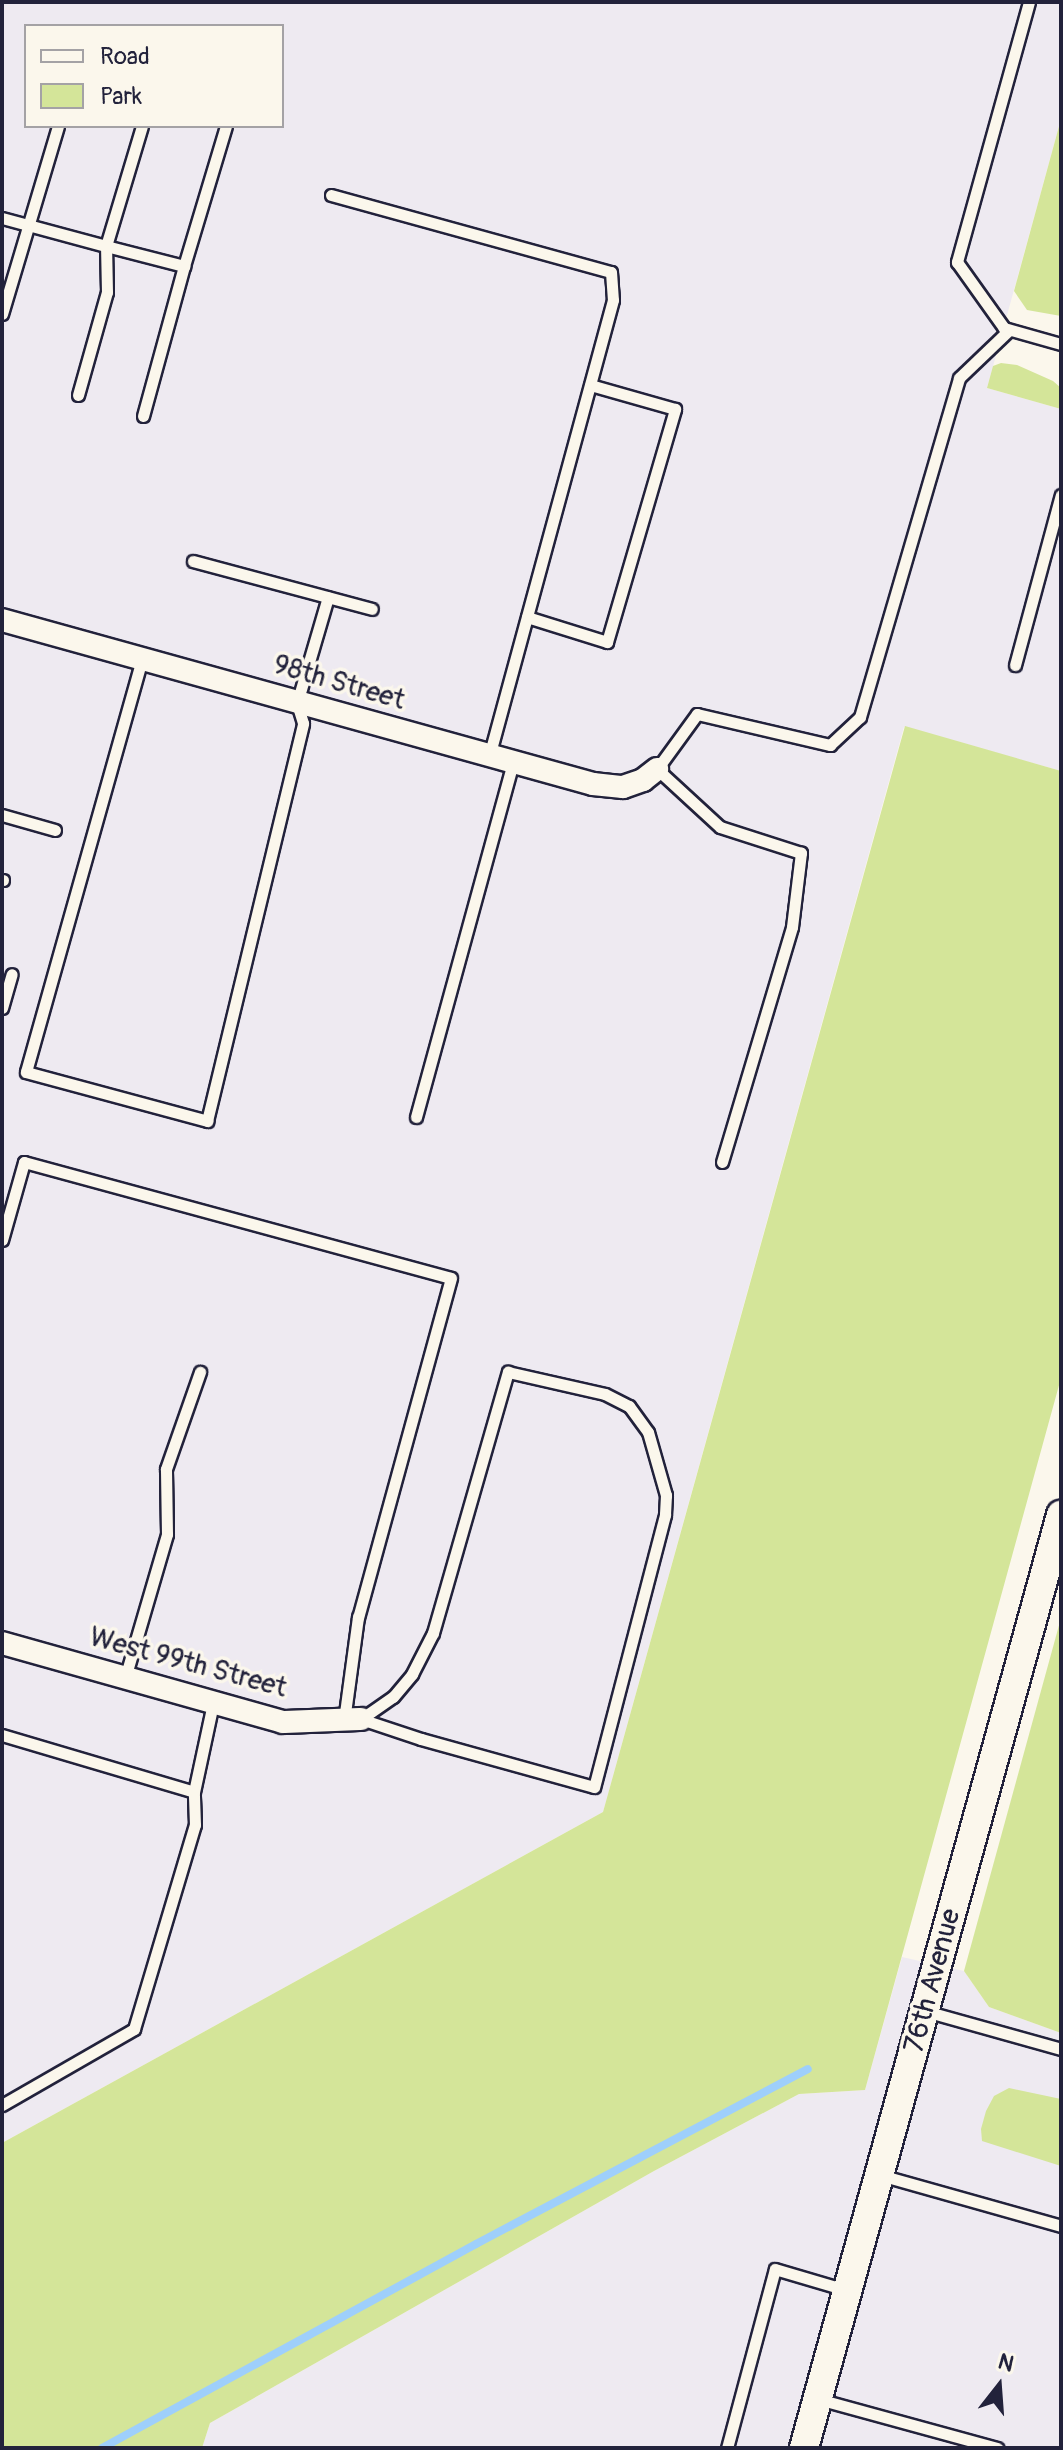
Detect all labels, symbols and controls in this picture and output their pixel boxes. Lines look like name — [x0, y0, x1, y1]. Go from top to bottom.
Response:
legend — [24, 24, 284, 128]
text: Road — [100, 42, 150, 71]
text: Park — [100, 82, 142, 111]
street label: 98th Street — [270, 648, 408, 718]
street label: West 99th Street — [86, 1621, 290, 1705]
street label: 76th Avenue — [898, 1905, 968, 2057]
north arrow — [959, 2346, 1039, 2426]
text: N — [995, 2347, 1017, 2379]

